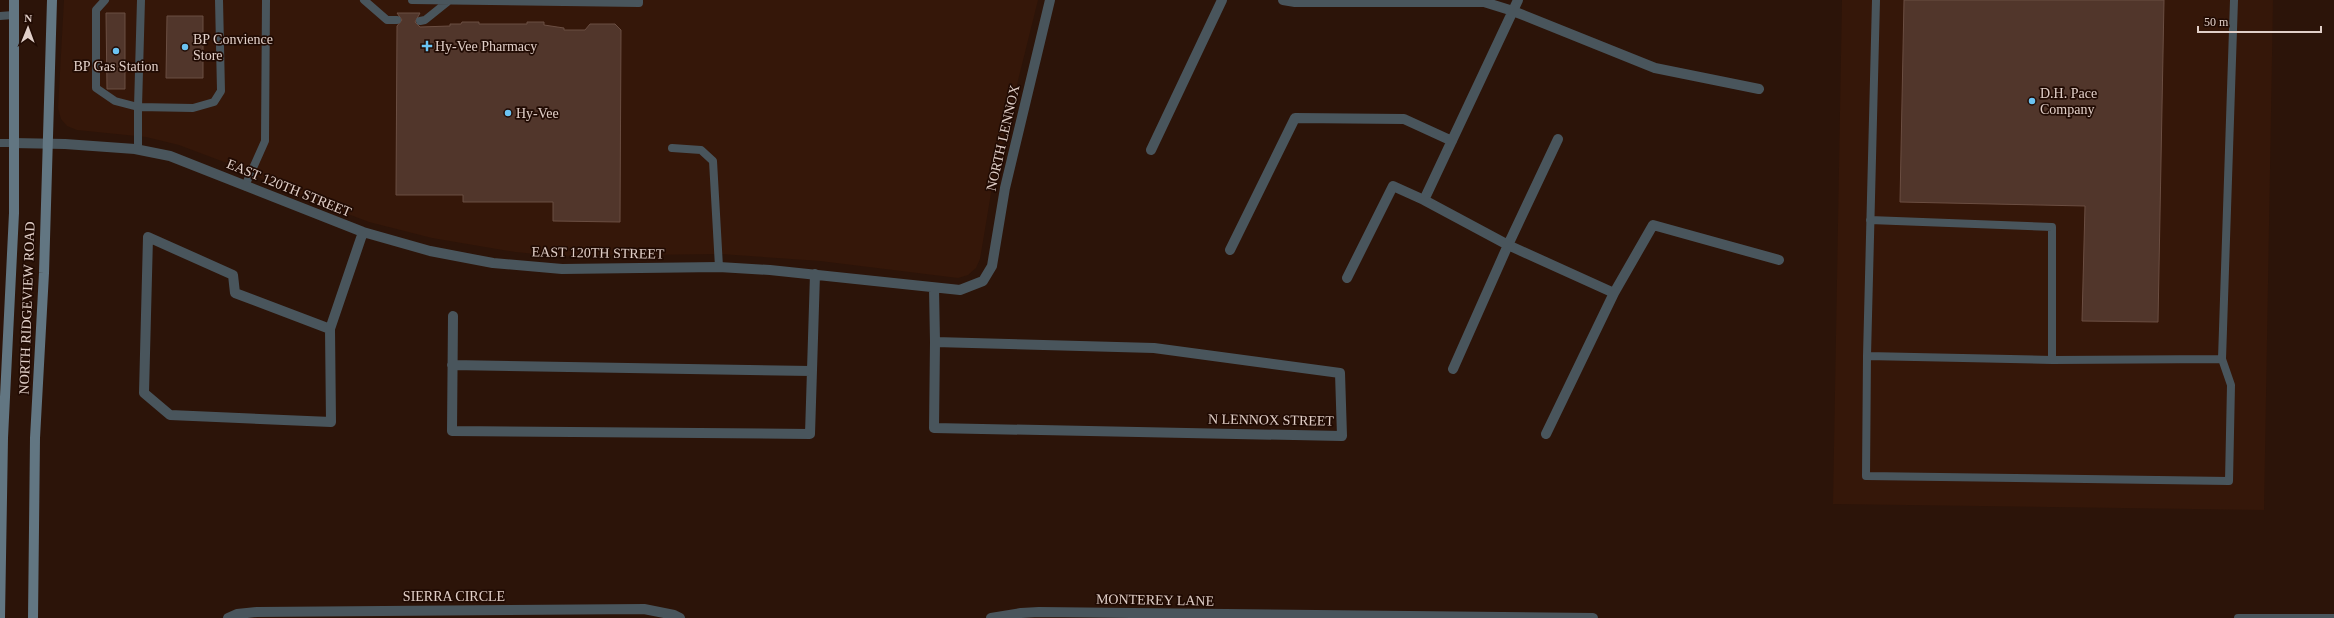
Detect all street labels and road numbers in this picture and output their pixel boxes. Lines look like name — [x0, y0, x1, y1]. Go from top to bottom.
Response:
street label: NORTH LENNOX — [983, 83, 1023, 193]
street label: EAST 120TH STREET — [225, 156, 354, 220]
street label: NORTH RIDGEVIEW ROAD — [16, 221, 38, 395]
street label: EAST 120TH STREET — [532, 244, 665, 262]
street label: N LENNOX STREET — [1208, 411, 1335, 429]
street label: SIERRA CIRCLE — [403, 589, 505, 604]
street label: MONTEREY LANE — [1096, 591, 1214, 609]

